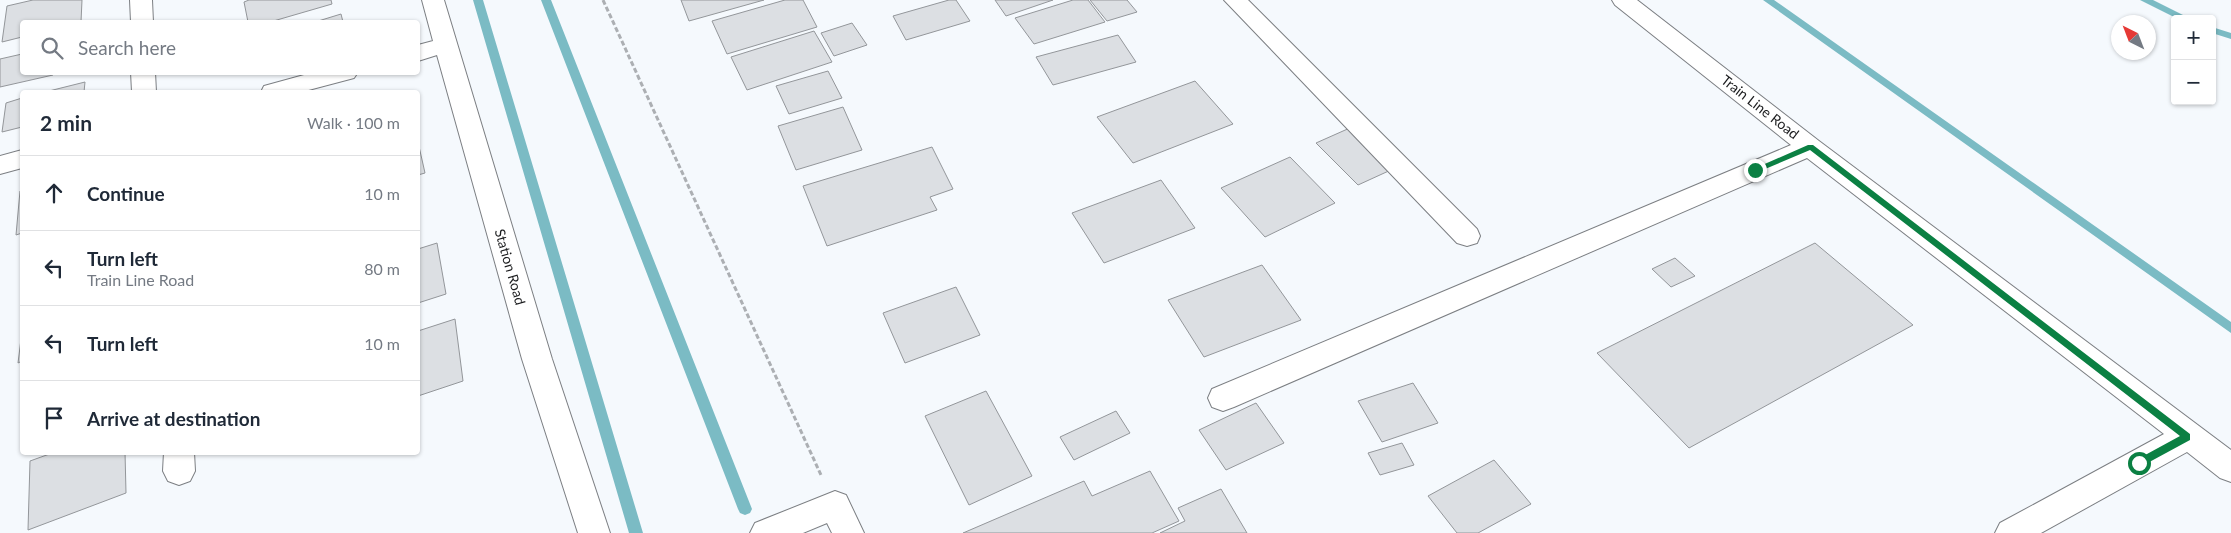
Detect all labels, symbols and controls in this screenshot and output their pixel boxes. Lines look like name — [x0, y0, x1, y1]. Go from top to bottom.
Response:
north arrow — [2111, 15, 2156, 60]
map controls — [2171, 15, 2216, 105]
button: + — [2171, 15, 2216, 60]
search box — [20, 20, 420, 75]
icon: search — [38, 34, 66, 62]
text: Search here — [78, 36, 176, 59]
button: − — [2171, 60, 2216, 105]
street label: Train Line Road — [1718, 71, 1803, 142]
text: 2 min — [40, 110, 92, 135]
text: Walk · 100 m — [307, 113, 400, 132]
route end — [1744, 159, 1767, 182]
icon: ahead — [40, 179, 68, 207]
text: Continue — [87, 182, 165, 205]
text: 10 m — [364, 184, 400, 203]
street label: Station Road — [492, 227, 529, 307]
text: Turn left — [87, 247, 158, 270]
icon: left — [40, 254, 68, 282]
text: 80 m — [364, 259, 400, 278]
text: Train Line Road — [87, 270, 194, 289]
icon: left — [40, 329, 68, 357]
text: Turn left — [87, 332, 158, 355]
text: 10 m — [364, 334, 400, 353]
icon: arrive — [40, 404, 68, 432]
text: Arrive at destination — [87, 407, 260, 430]
route start — [2128, 452, 2151, 475]

